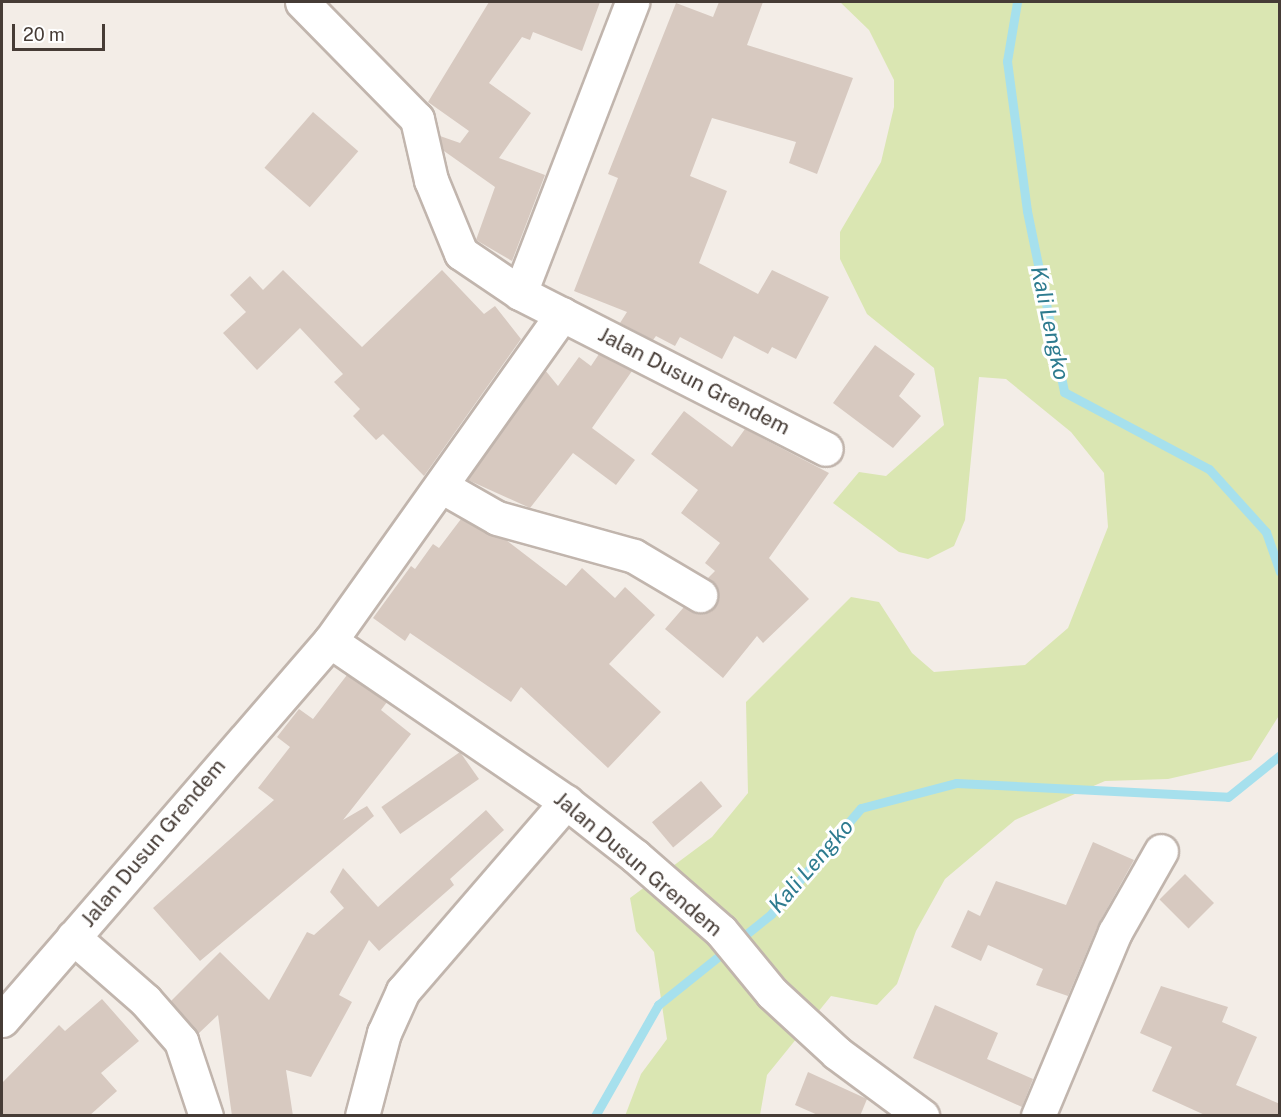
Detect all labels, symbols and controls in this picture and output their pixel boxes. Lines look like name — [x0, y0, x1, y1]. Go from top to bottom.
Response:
scale bar — [15, 12, 108, 50]
text: 20 m — [23, 24, 65, 45]
water label: Kali Lengko — [1025, 264, 1075, 382]
street label: Jalan Dusun Grendem — [594, 322, 794, 440]
street label: Jalan Dusun Grendem — [75, 754, 231, 932]
street label: Jalan Dusun Grendem — [549, 786, 727, 942]
water label: Kali Lengko — [763, 814, 859, 918]

